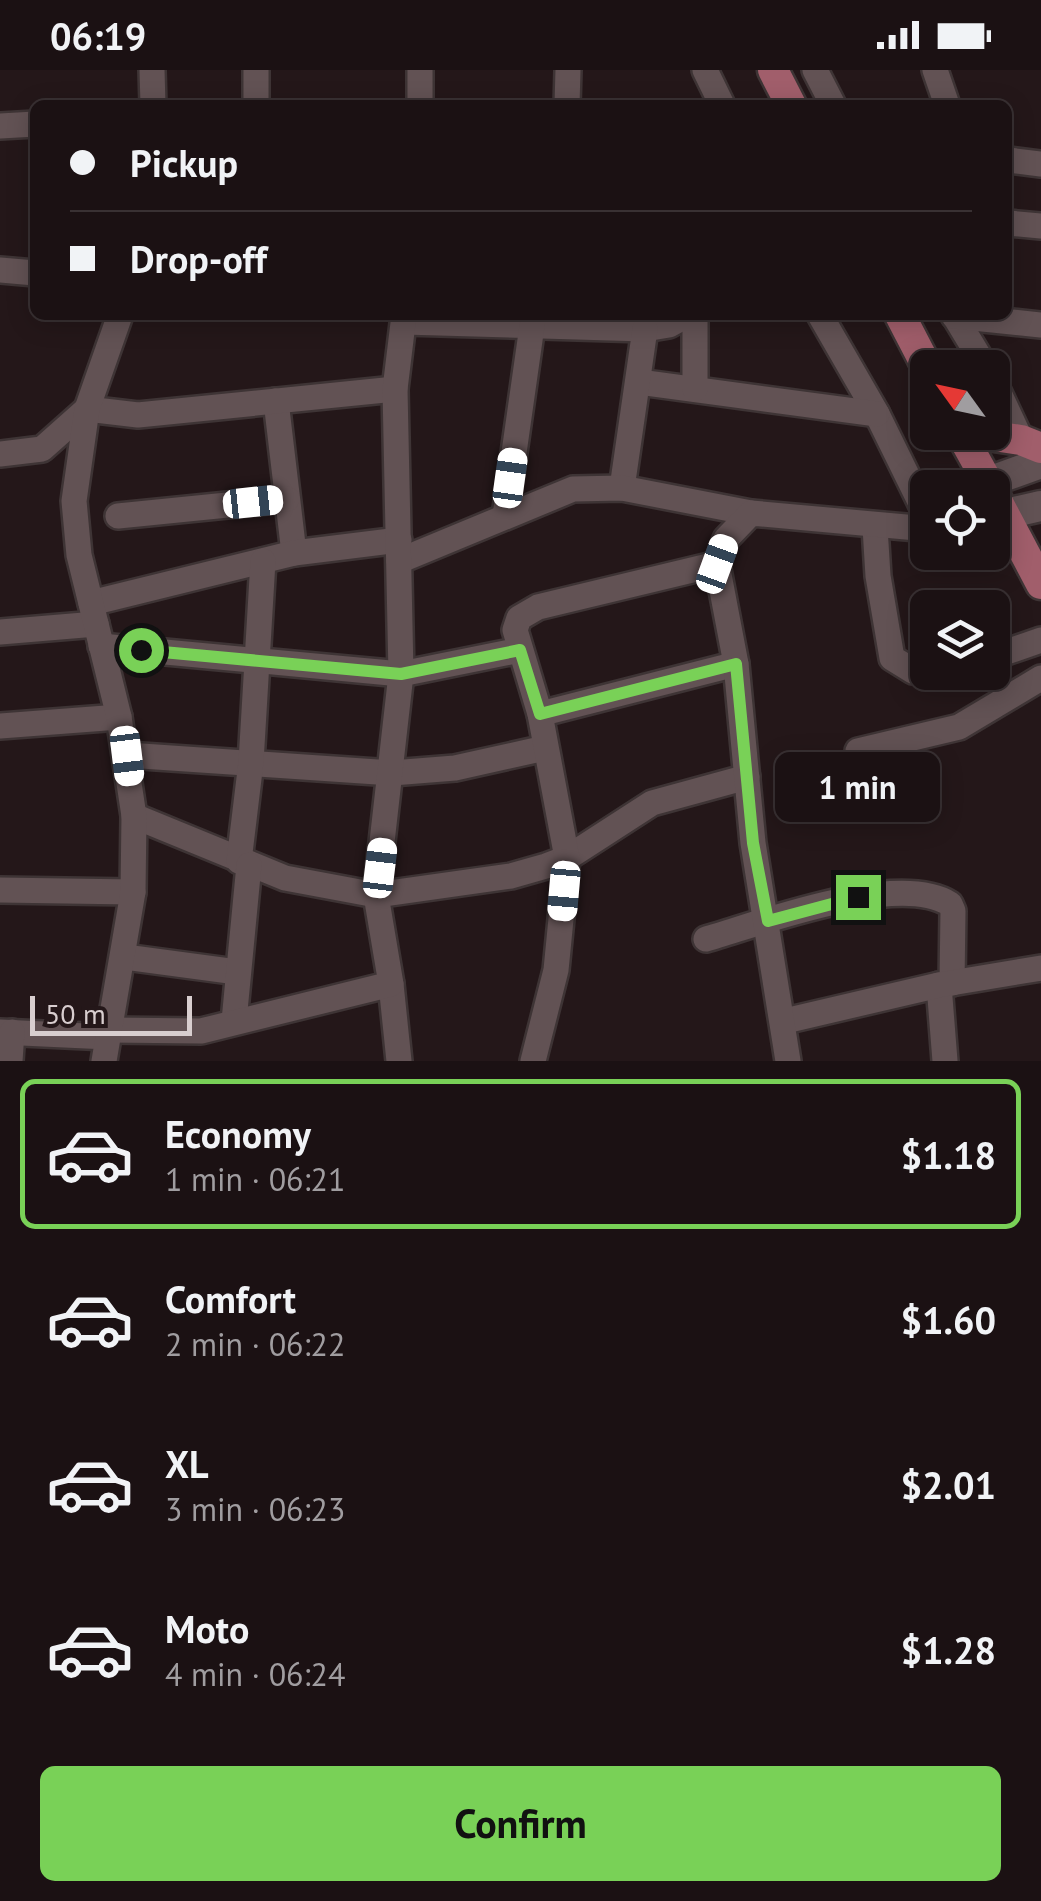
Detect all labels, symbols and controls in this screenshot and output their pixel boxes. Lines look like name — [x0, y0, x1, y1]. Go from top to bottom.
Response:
text: 06:19 — [50, 11, 146, 60]
text: Pickup — [130, 138, 238, 187]
text: Drop-off — [130, 234, 267, 283]
north arrow — [910, 350, 1010, 450]
map controls — [910, 350, 1010, 690]
car — [491, 446, 529, 510]
button: locate — [910, 470, 1010, 570]
car — [222, 484, 284, 520]
car — [693, 531, 741, 597]
button: layers — [910, 590, 1010, 690]
route start — [119, 628, 164, 673]
car — [108, 724, 146, 788]
callout: 1 min — [776, 752, 940, 822]
text: 1 min — [818, 766, 897, 808]
car — [361, 836, 399, 900]
car — [546, 860, 582, 922]
route end — [836, 875, 881, 920]
scale bar — [30, 991, 192, 1036]
text: 50 m — [45, 995, 106, 1032]
icon: car — [45, 1109, 135, 1199]
text: Economy — [165, 1109, 311, 1158]
text: $1.18 — [900, 1130, 996, 1179]
text: 1 min · 06:21 — [165, 1158, 345, 1200]
icon: car — [45, 1274, 135, 1364]
text: Comfort — [165, 1274, 296, 1323]
text: $1.60 — [900, 1295, 996, 1344]
text: 2 min · 06:22 — [165, 1323, 345, 1365]
icon: car — [45, 1439, 135, 1529]
text: XL — [165, 1439, 209, 1488]
text: $2.01 — [900, 1460, 996, 1509]
text: 3 min · 06:23 — [165, 1488, 345, 1530]
icon: car — [45, 1604, 135, 1694]
text: Moto — [165, 1604, 249, 1653]
text: $1.28 — [900, 1625, 996, 1674]
text: 4 min · 06:24 — [165, 1653, 345, 1695]
button: Confirm — [40, 1766, 1001, 1881]

